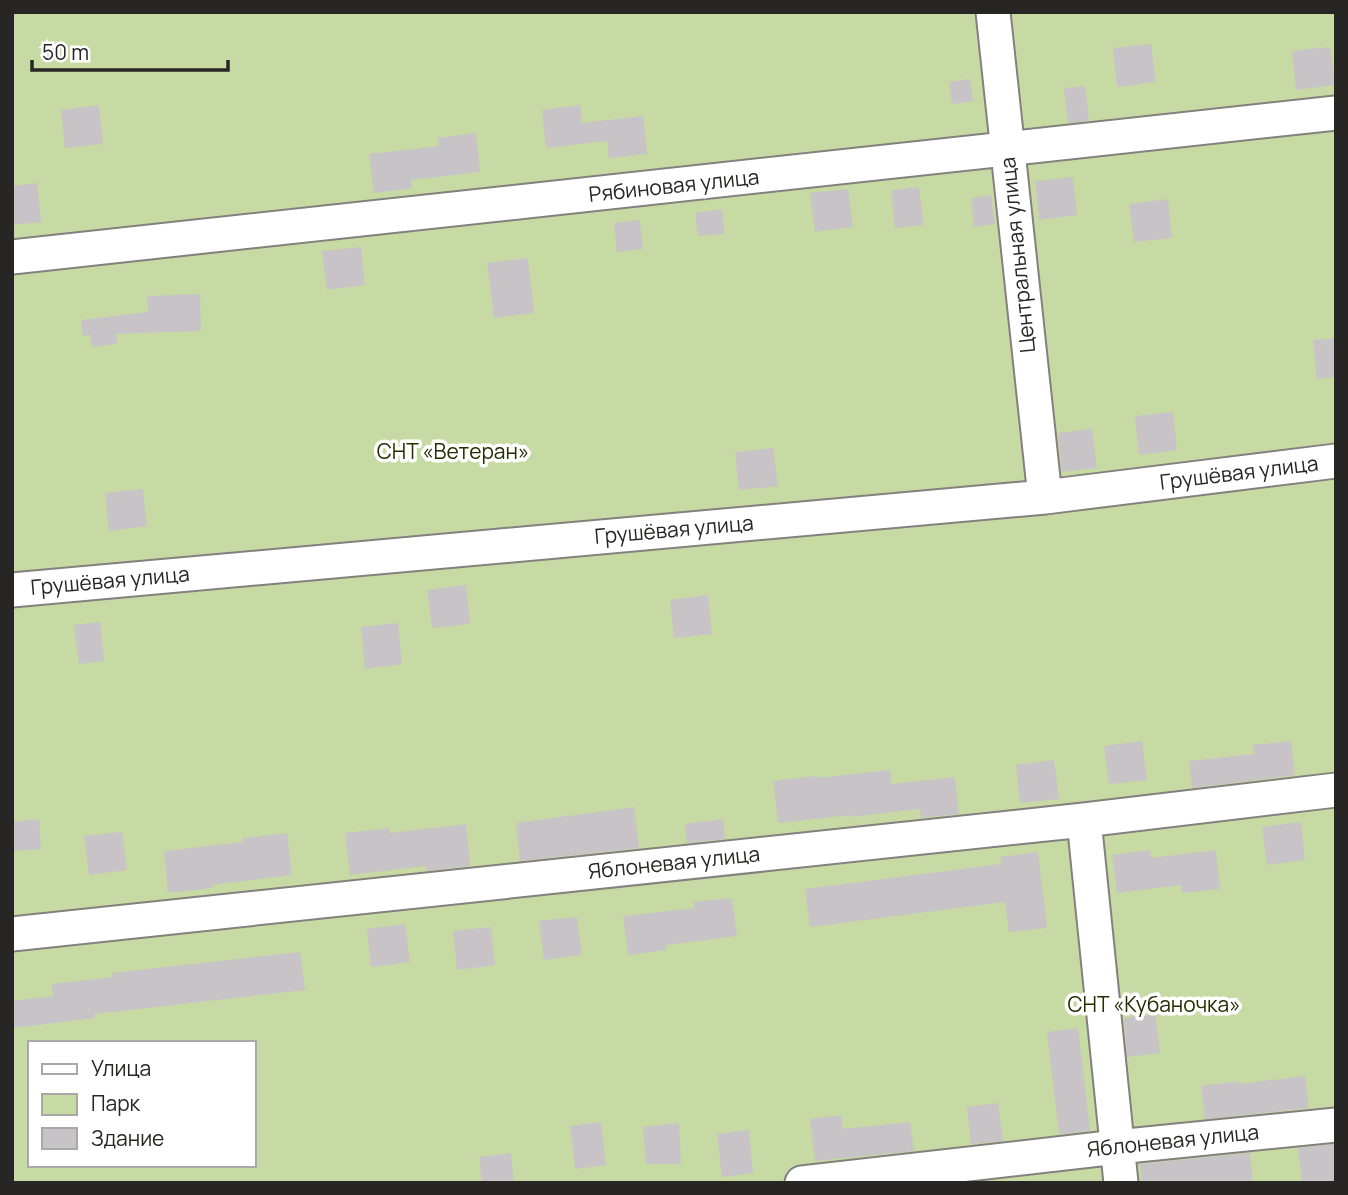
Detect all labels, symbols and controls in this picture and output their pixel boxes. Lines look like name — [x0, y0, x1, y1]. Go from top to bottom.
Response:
scale bar — [32, 28, 228, 72]
text: 50 m — [42, 38, 89, 66]
street label: Центральная улица — [993, 156, 1041, 354]
street label: Рябиновая улица — [587, 162, 761, 208]
park label: СНТ «Ветеран» — [377, 437, 529, 465]
street label: Грушёвая улица — [1158, 448, 1320, 496]
street label: Грушёвая улица — [593, 508, 755, 550]
street label: Грушёвая улица — [29, 559, 191, 601]
street label: Яблоневая улица — [587, 839, 761, 885]
park label: СНТ «Кубаночка» — [1068, 990, 1240, 1018]
legend — [28, 1041, 256, 1167]
text: Улица — [91, 1054, 151, 1082]
text: Парк — [91, 1089, 141, 1117]
street label: Яблоневая улица — [1086, 1117, 1260, 1163]
text: Здание — [91, 1124, 164, 1152]

